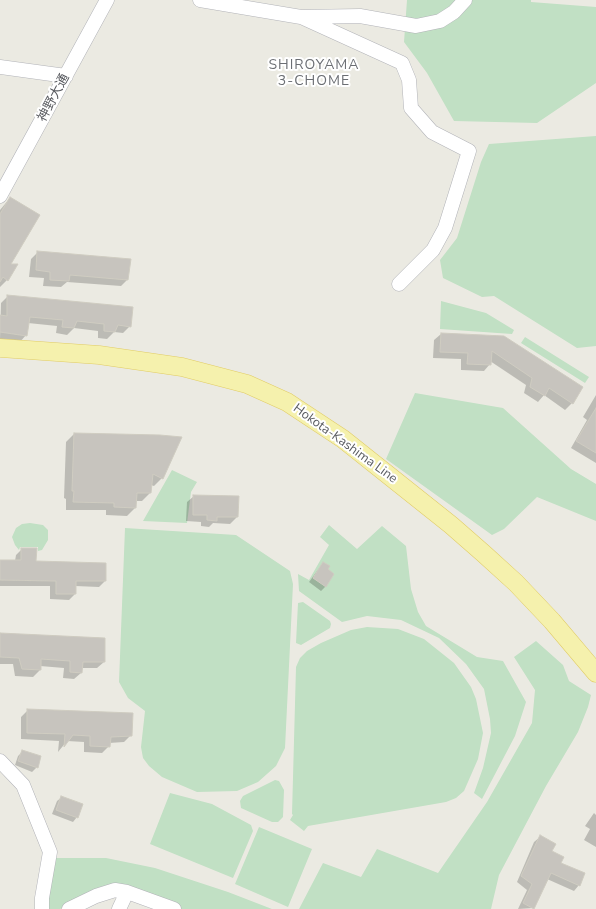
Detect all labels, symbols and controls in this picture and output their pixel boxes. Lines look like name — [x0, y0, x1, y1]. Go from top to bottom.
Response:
district label: SHIROYAMA 3-CHOME — [268, 58, 360, 90]
street label: 神野大通 — [35, 71, 73, 125]
street label: Hokota-Kashima Line — [290, 401, 400, 487]

